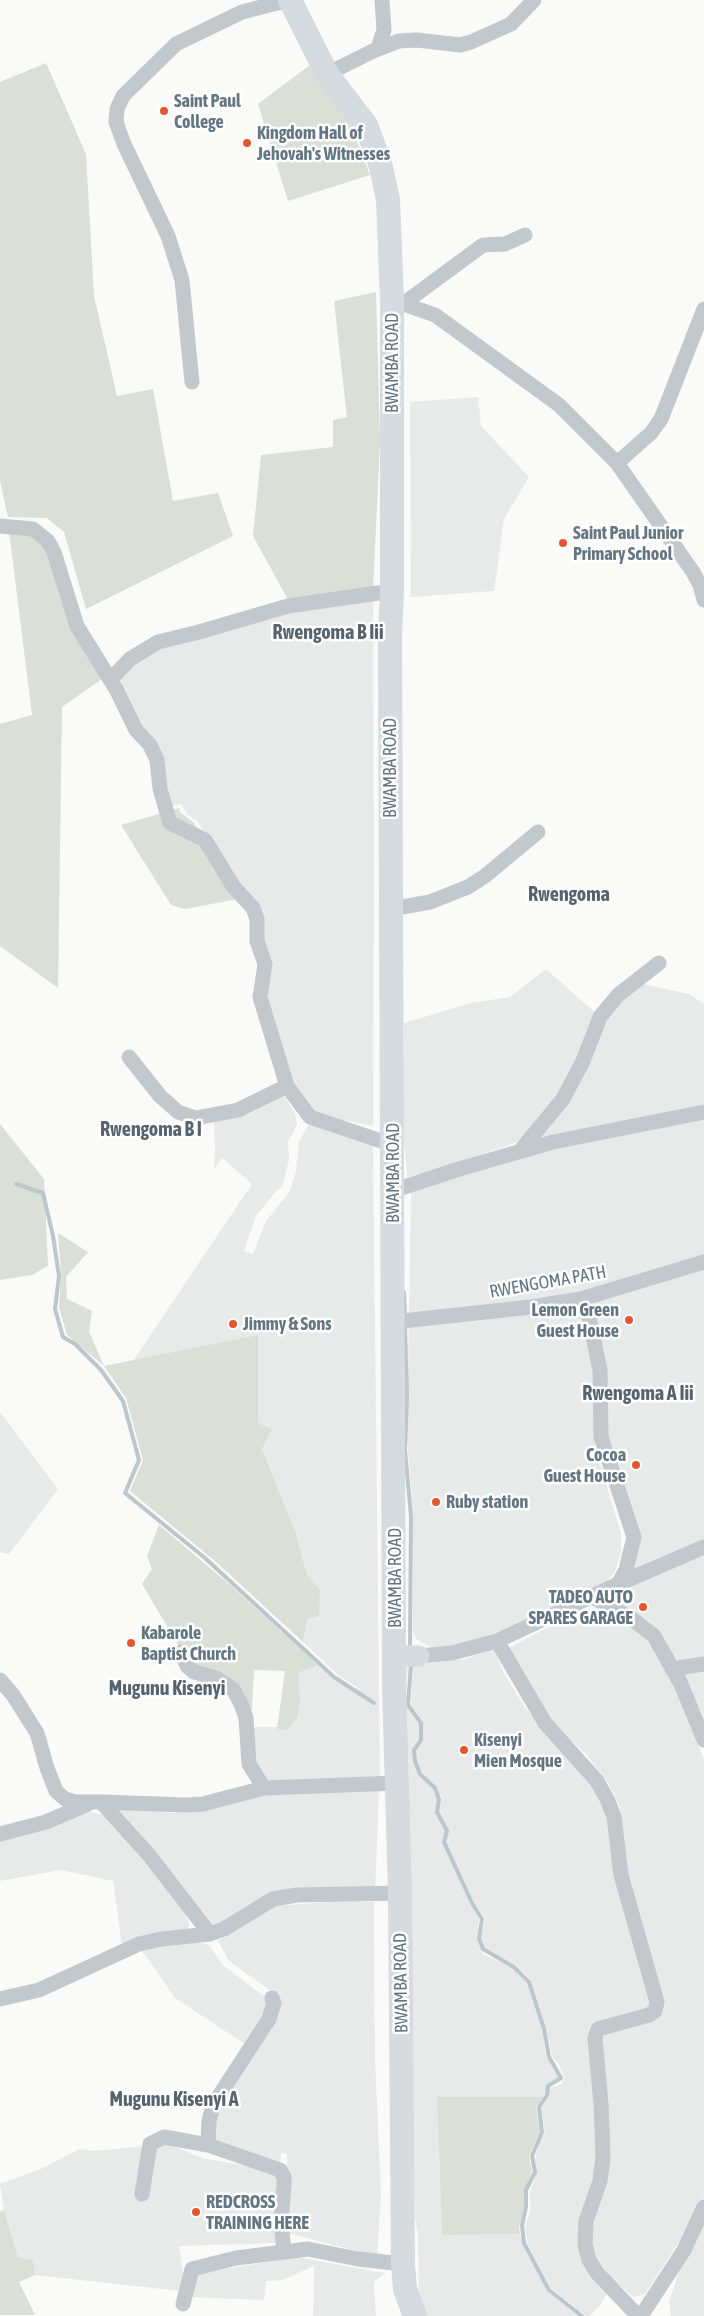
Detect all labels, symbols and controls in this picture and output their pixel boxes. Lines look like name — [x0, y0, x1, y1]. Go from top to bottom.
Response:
place label: Saint Paul College — [174, 90, 241, 132]
marker: Saint Paul College — [158, 105, 170, 117]
place label: Kingdom Hall of Jehovah's Witnesses — [257, 122, 390, 164]
marker: Kingdom Hall of Jehovah's Witnesses — [241, 137, 253, 149]
street label: BWAMBA ROAD — [381, 313, 403, 413]
place label: Saint Paul Junior Primary School — [573, 522, 683, 564]
marker: Saint Paul Junior Primary School — [557, 537, 569, 549]
district label: Rwengoma B Iii — [272, 621, 384, 645]
street label: BWAMBA ROAD — [379, 718, 401, 818]
district label: Rwengoma — [528, 883, 610, 907]
district label: Rwengoma B I — [100, 1118, 202, 1142]
street label: BWAMBA ROAD — [382, 1123, 404, 1223]
street label: RWENGOMA PATH — [488, 1261, 608, 1303]
place label: Lemon Green Guest House — [531, 1299, 619, 1342]
place label: Jimmy & Sons — [243, 1313, 332, 1335]
marker: Lemon Green Guest House — [623, 1314, 635, 1326]
marker: Jimmy & Sons — [227, 1318, 239, 1330]
district label: Rwengoma A Iii — [582, 1382, 694, 1406]
place label: Cocoa Guest House — [543, 1444, 626, 1486]
marker: Cocoa Guest House — [630, 1459, 642, 1471]
place label: Ruby station — [446, 1491, 528, 1513]
marker: Ruby station — [430, 1496, 442, 1508]
street label: BWAMBA ROAD — [384, 1528, 406, 1628]
place label: TADEO AUTO SPARES GARAGE — [528, 1586, 633, 1628]
marker: TADEO AUTO SPARES GARAGE — [637, 1601, 649, 1613]
place label: Kabarole Baptist Church — [141, 1622, 236, 1665]
marker: Kabarole Baptist Church — [125, 1637, 137, 1649]
district label: Mugunu Kisenyi — [109, 1677, 225, 1701]
place label: Kisenyi Mien Mosque — [474, 1729, 562, 1772]
marker: Kisenyi Mien Mosque — [458, 1744, 470, 1756]
street label: BWAMBA ROAD — [389, 1933, 413, 2033]
district label: Mugunu Kisenyi A — [109, 2088, 239, 2112]
place label: REDCROSS TRAINING HERE — [206, 2191, 309, 2234]
marker: REDCROSS TRAINING HERE — [190, 2206, 202, 2218]

